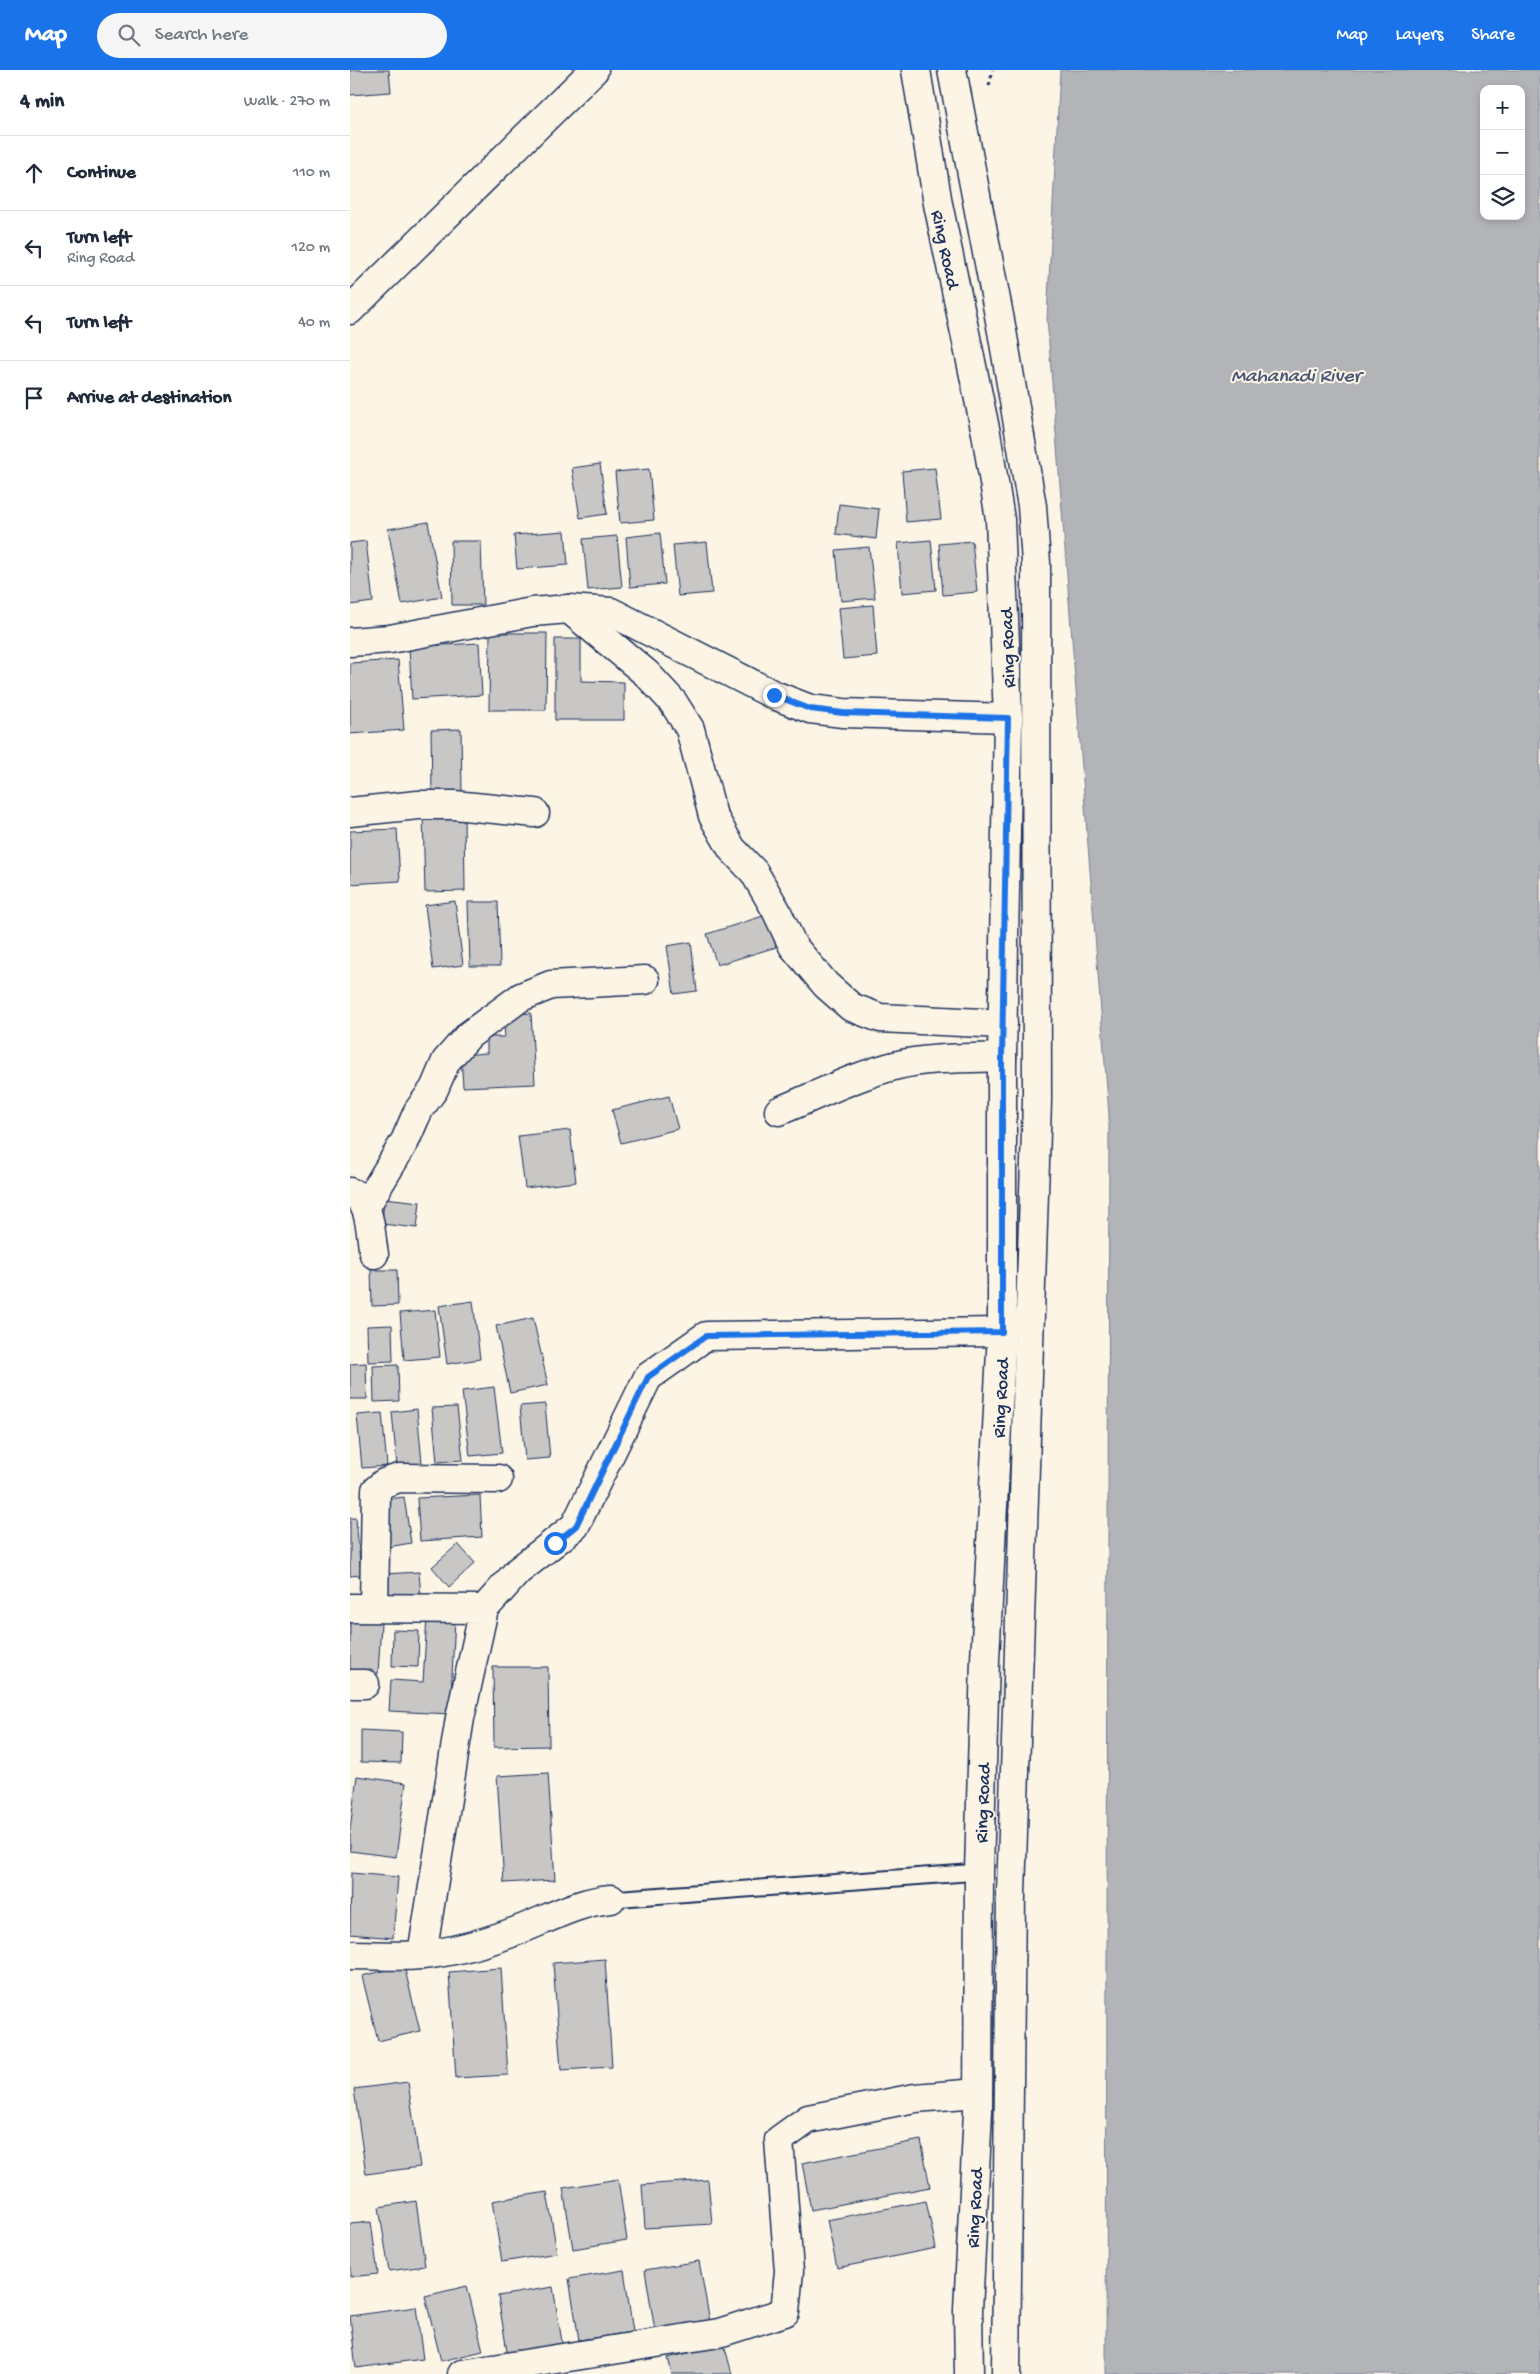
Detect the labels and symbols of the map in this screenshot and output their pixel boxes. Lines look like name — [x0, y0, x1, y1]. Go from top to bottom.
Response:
street label: Ring Road — [924, 208, 964, 293]
water label: Mahanadi River — [1231, 366, 1365, 389]
street label: Ring Road — [997, 606, 1022, 688]
route end — [763, 684, 786, 707]
street label: Ring Road — [989, 1356, 1016, 1439]
route start — [544, 1532, 567, 1555]
street label: Ring Road — [972, 1761, 997, 1843]
street label: Ring Road — [963, 2166, 990, 2249]

